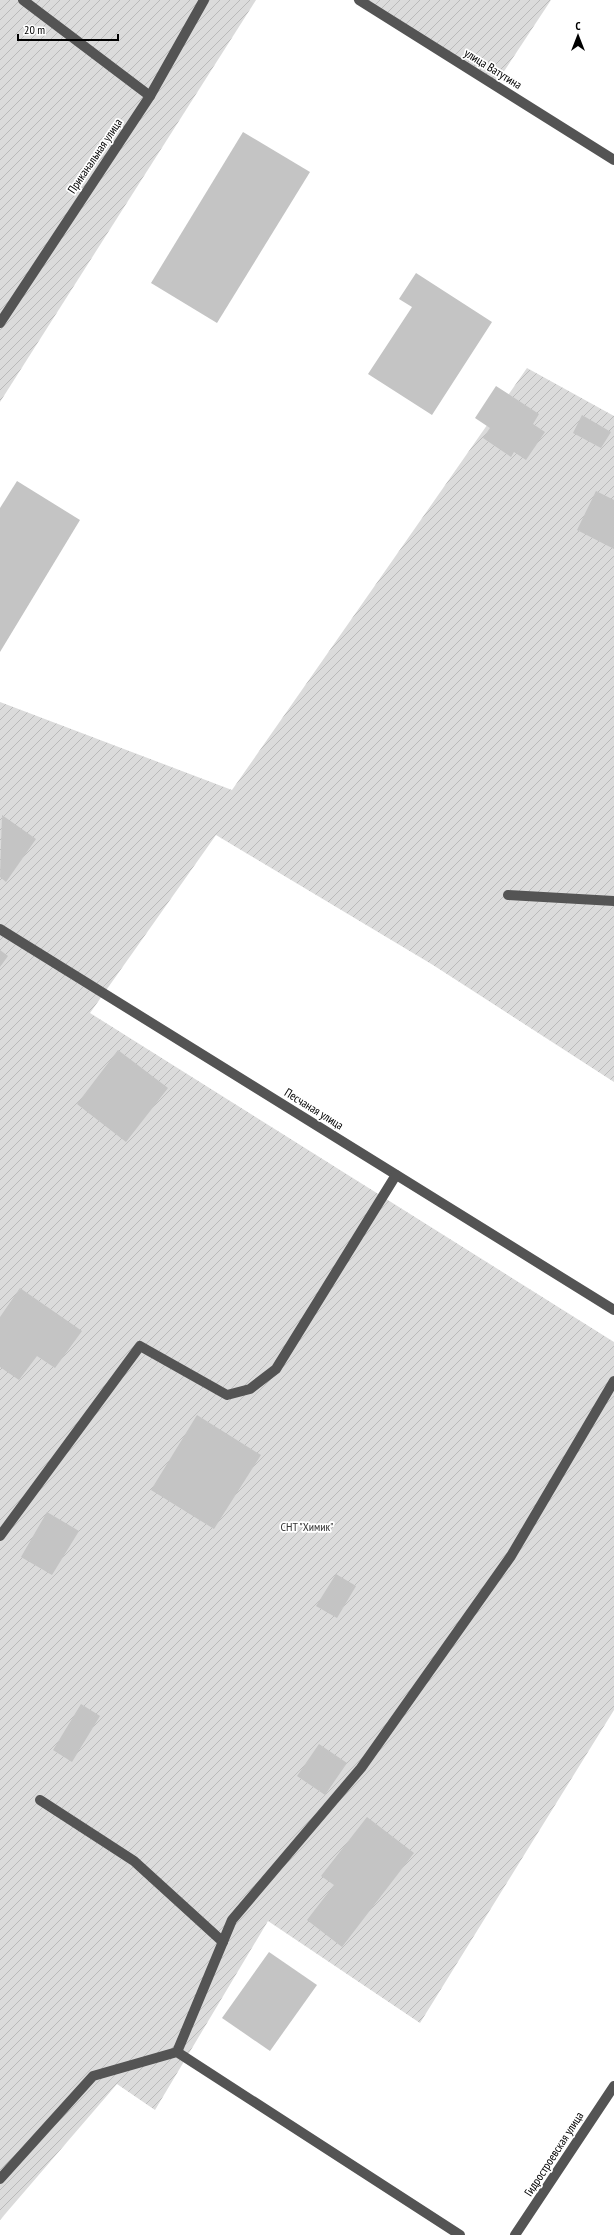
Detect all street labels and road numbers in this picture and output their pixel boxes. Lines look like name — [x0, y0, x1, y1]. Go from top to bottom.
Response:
street label: улица Ватутина — [462, 45, 525, 92]
street label: Приканальная улица — [64, 115, 125, 196]
street label: Песчаная улица — [282, 1085, 347, 1133]
street label: Гидростроевская улица — [521, 2108, 587, 2199]

